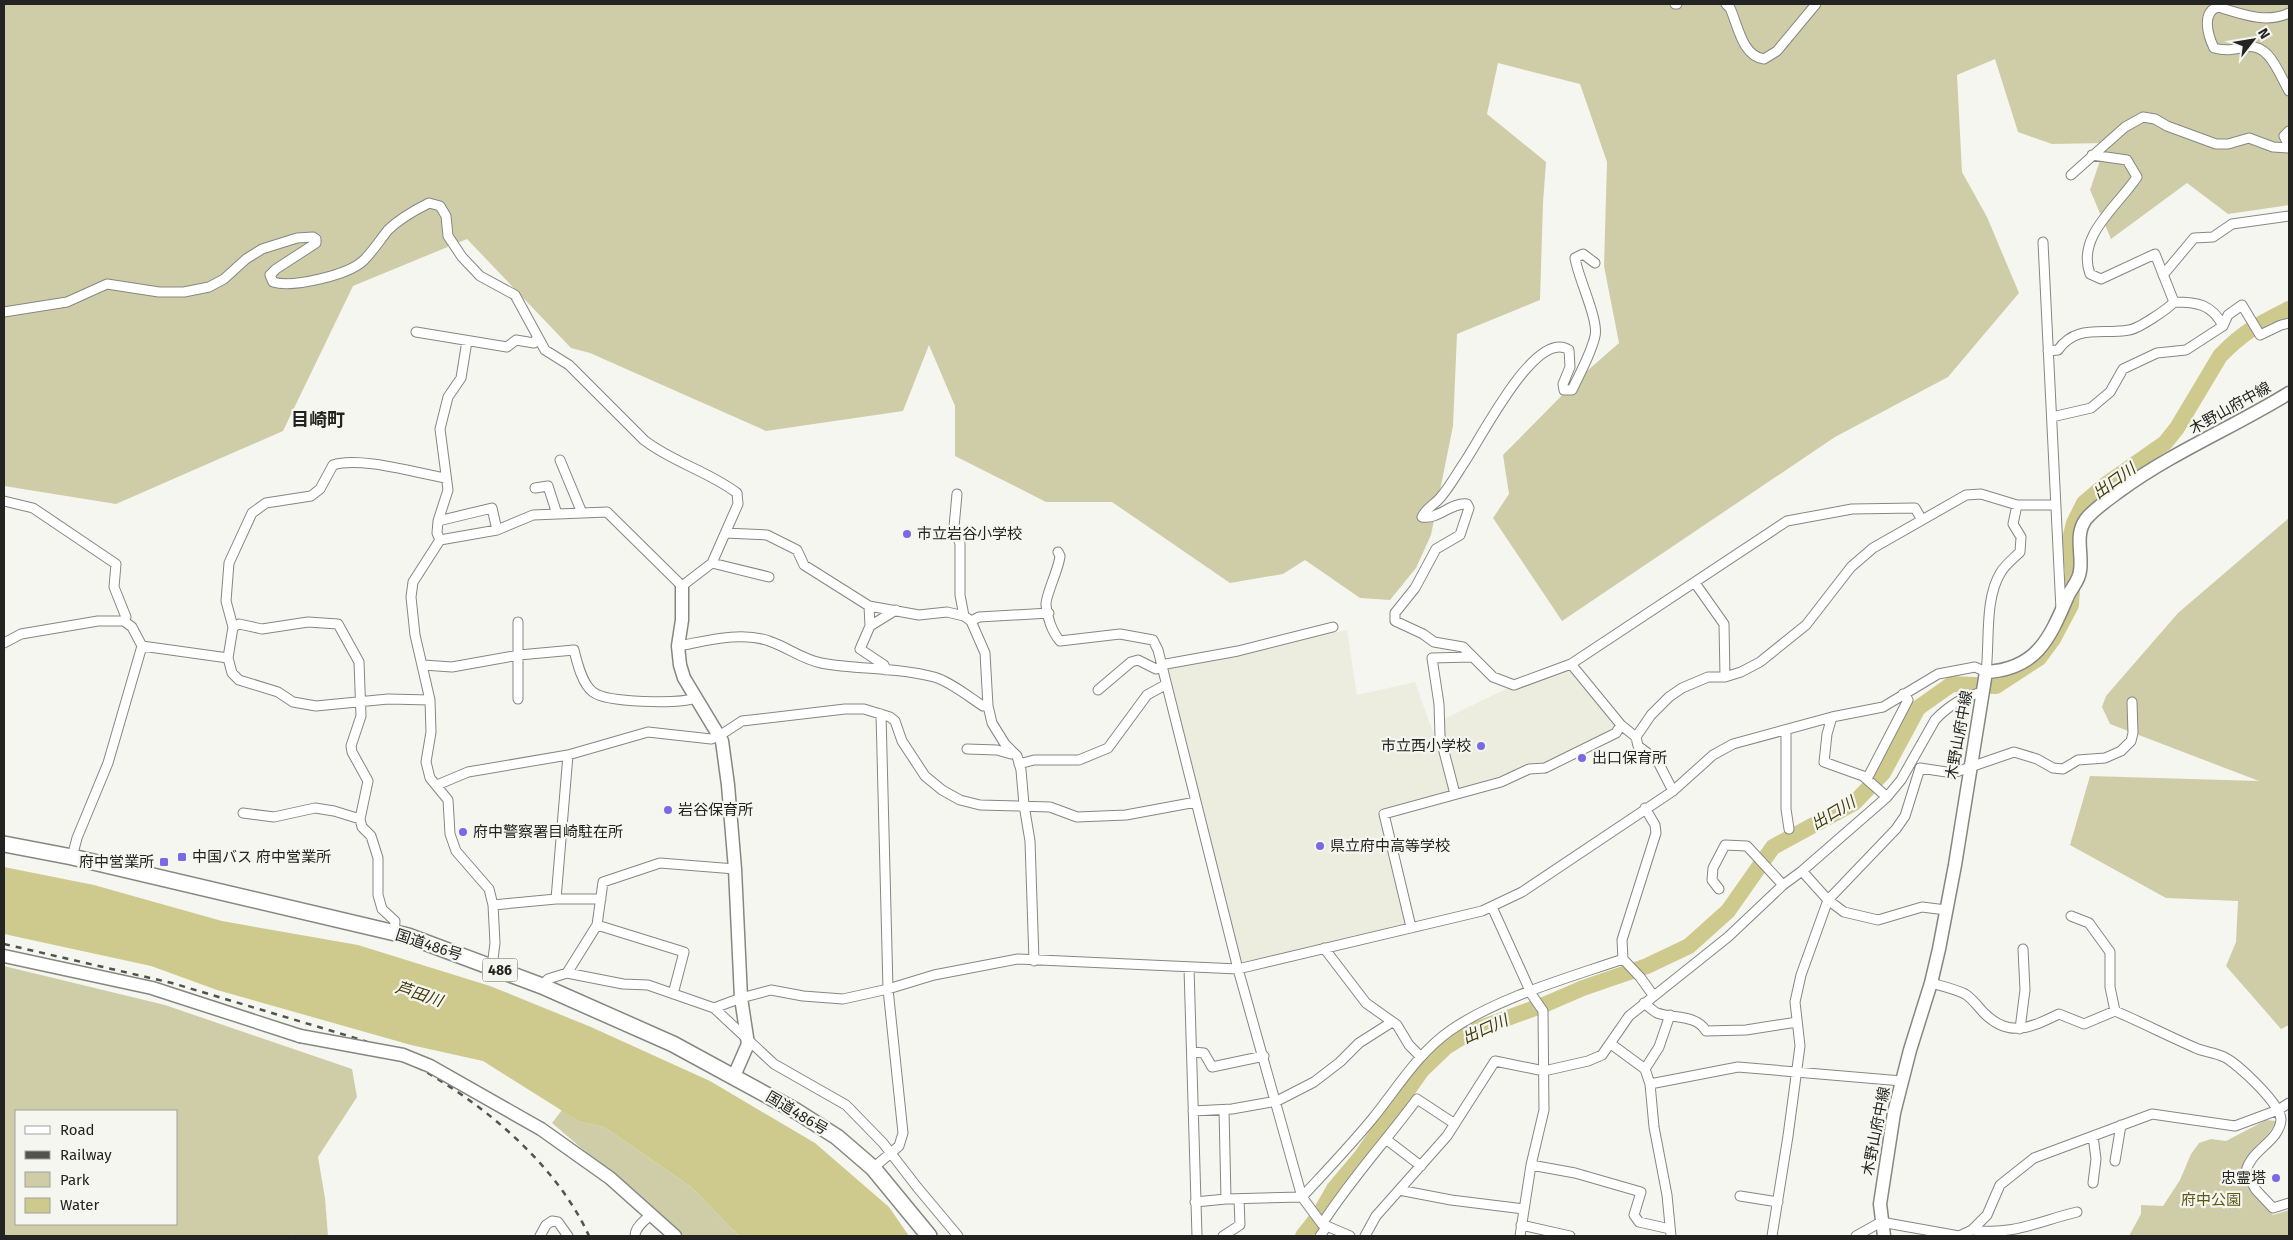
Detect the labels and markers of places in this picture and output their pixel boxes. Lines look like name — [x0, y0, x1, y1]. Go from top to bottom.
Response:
place label: 市立岩谷小学校 — [917, 525, 1022, 543]
marker: 市立岩谷小学校 — [901, 528, 913, 540]
place label: 市立西小学校 — [1381, 737, 1471, 755]
marker: 市立西小学校 — [1475, 740, 1487, 752]
place label: 出口保育所 — [1592, 749, 1667, 767]
marker: 出口保育所 — [1576, 752, 1588, 764]
place label: 岩谷保育所 — [678, 801, 753, 819]
marker: 岩谷保育所 — [662, 804, 674, 816]
place label: 府中警察署目崎駐在所 — [473, 823, 623, 841]
marker: 府中警察署目崎駐在所 — [457, 826, 469, 838]
place label: 県立府中高等学校 — [1330, 837, 1450, 855]
marker: 県立府中高等学校 — [1314, 840, 1326, 852]
place label: 中国バス 府中営業所 — [192, 848, 331, 866]
marker: 中国バス 府中営業所 — [176, 851, 188, 863]
place label: 府中営業所 — [79, 853, 154, 871]
marker: 府中営業所 — [158, 856, 170, 868]
place label: 忠霊塔 — [2221, 1169, 2266, 1187]
marker: 忠霊塔 — [2270, 1172, 2282, 1184]

